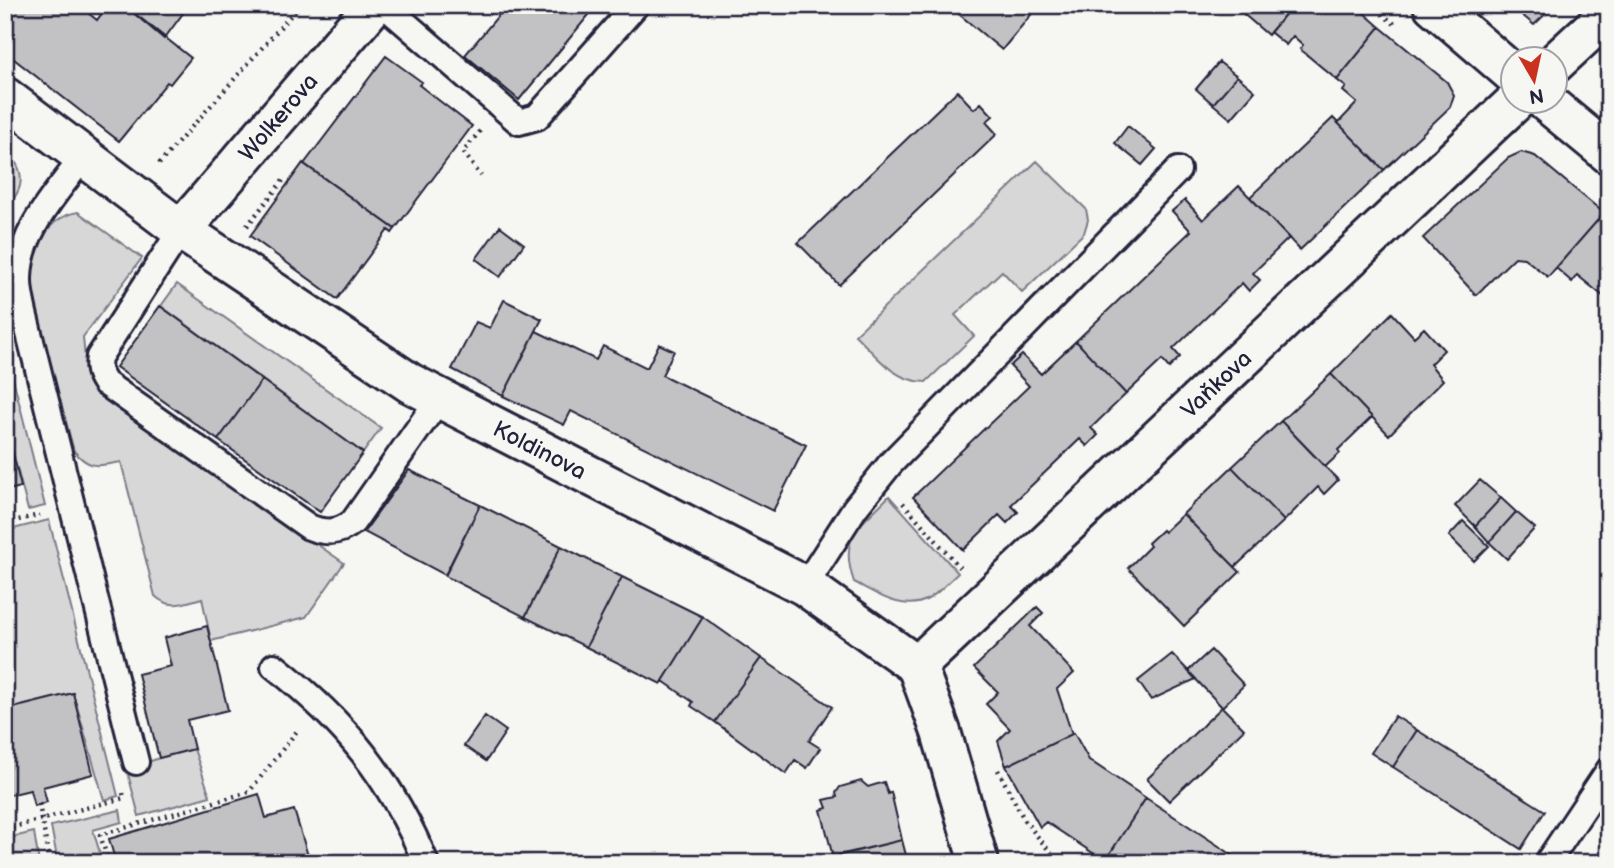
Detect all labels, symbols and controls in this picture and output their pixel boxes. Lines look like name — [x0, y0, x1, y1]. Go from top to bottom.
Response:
north arrow — [1498, 46, 1568, 116]
street label: Wolkerova — [233, 68, 324, 167]
text: N — [1528, 83, 1545, 108]
street label: Vaňkova — [1176, 345, 1258, 425]
street label: Koldinova — [488, 415, 591, 486]

